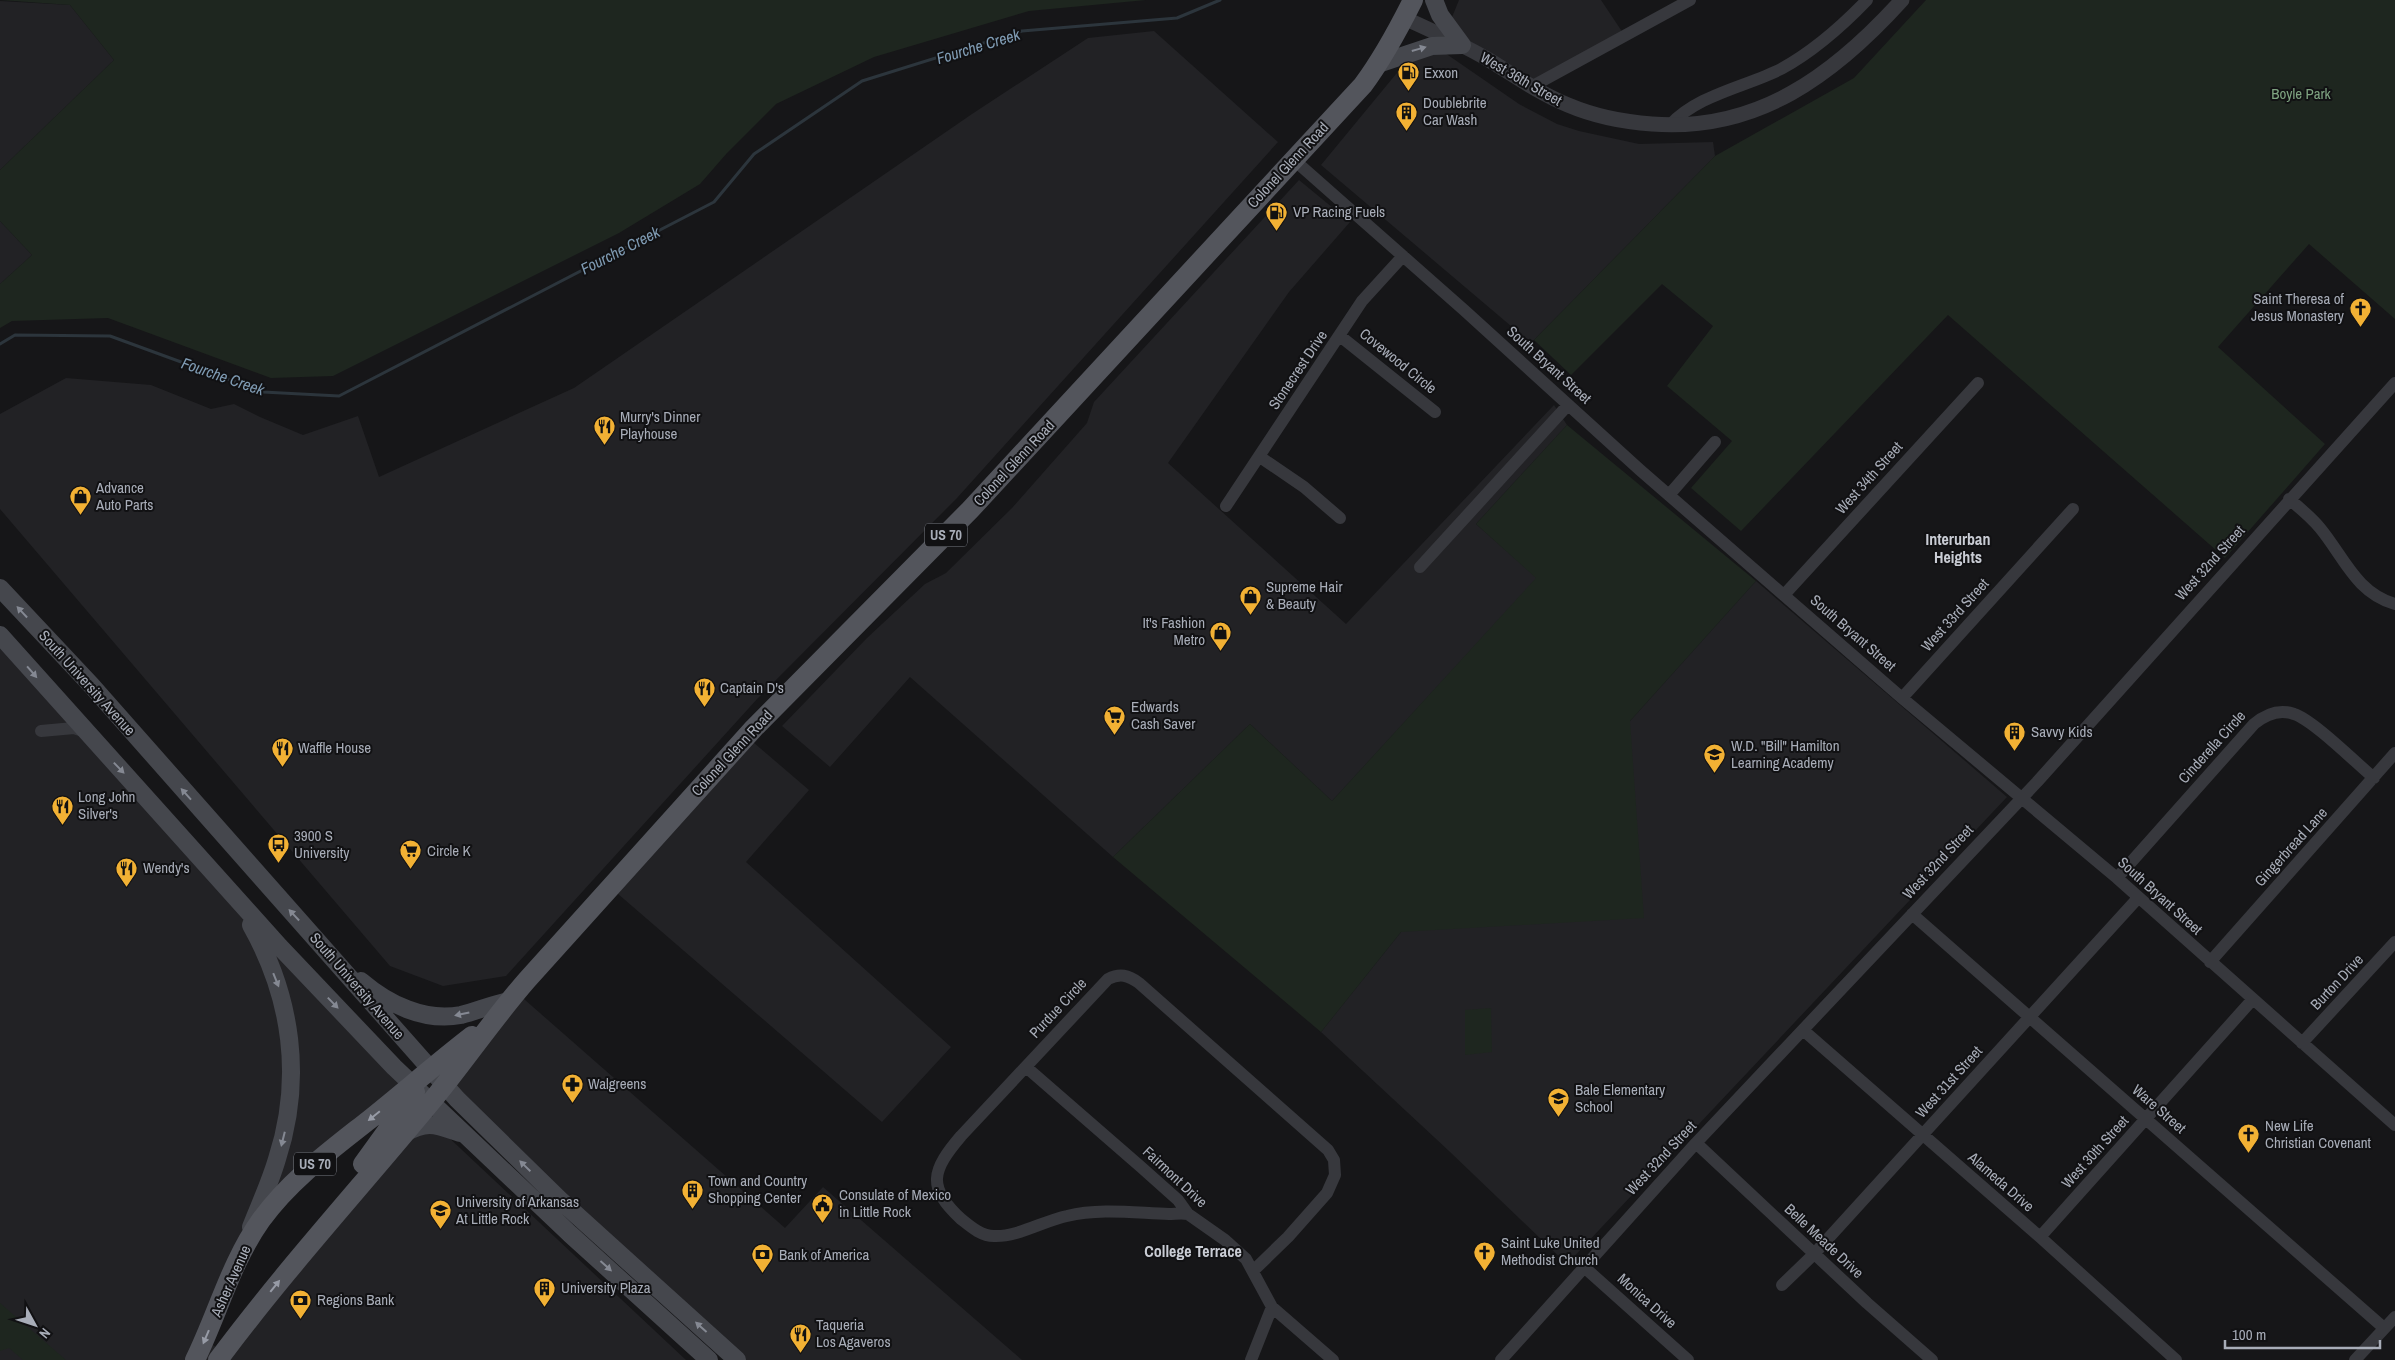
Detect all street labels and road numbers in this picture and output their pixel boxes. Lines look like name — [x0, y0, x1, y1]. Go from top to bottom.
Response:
street label: West 36th Street — [1476, 47, 1567, 111]
street label: Colonel Glenn Road — [1242, 117, 1333, 212]
street label: South Bryant Street — [1502, 321, 1597, 409]
street label: Covewood Circle — [1355, 323, 1441, 398]
street label: Stonecrest Drive — [1263, 326, 1332, 414]
street label: Colonel Glenn Road — [968, 415, 1059, 510]
street label: West 34th Street — [1830, 436, 1907, 519]
street label: West 32nd Street — [2170, 520, 2250, 605]
road number: US 70 — [925, 524, 967, 546]
street label: West 33rd Street — [1916, 573, 1994, 656]
street label: South Bryant Street — [1806, 589, 1901, 676]
street label: South University Avenue — [34, 625, 141, 740]
street label: Colonel Glenn Road — [686, 705, 777, 800]
street label: Cinderella Circle — [2173, 705, 2250, 788]
street label: Gingerbread Lane — [2249, 802, 2332, 891]
street label: West 32nd Street — [1898, 819, 1978, 904]
street label: South Bryant Street — [2113, 852, 2208, 940]
street label: South University Avenue — [305, 928, 410, 1044]
street label: Burton Drive — [2305, 949, 2368, 1014]
street label: Purdue Circle — [1024, 973, 1091, 1042]
street label: West 31st Street — [1910, 1041, 1987, 1122]
street label: Ware Street — [2128, 1079, 2191, 1138]
street label: West 30th Street — [2056, 1110, 2133, 1193]
street label: West 32nd Street — [1621, 1115, 1701, 1200]
street label: Fairmont Drive — [1138, 1141, 1212, 1212]
street label: Alameda Drive — [1963, 1146, 2039, 1216]
road number: US 70 — [294, 1152, 336, 1176]
street label: Belle Meade Drive — [1780, 1198, 1869, 1283]
street label: Asher Avenue — [205, 1241, 256, 1321]
street label: Monica Drive — [1613, 1268, 1682, 1333]

